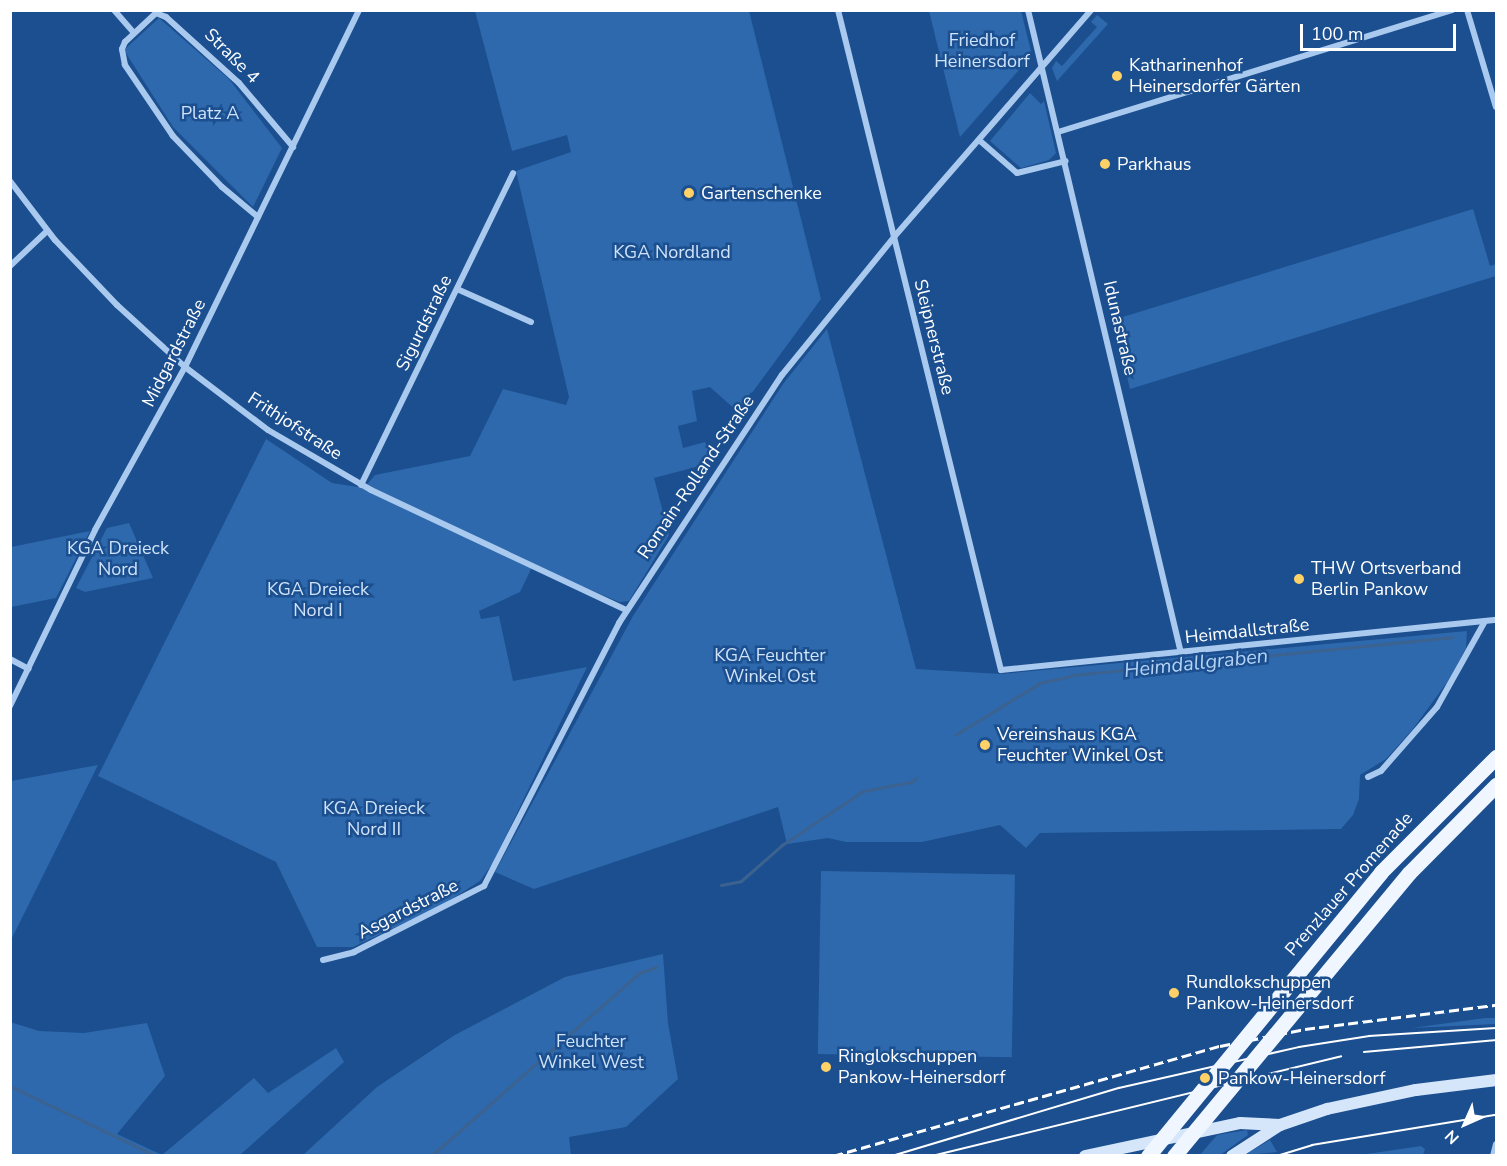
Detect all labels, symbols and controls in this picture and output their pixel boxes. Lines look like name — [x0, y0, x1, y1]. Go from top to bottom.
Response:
scale bar — [1303, 12, 1459, 50]
text: 100 m — [1311, 22, 1363, 46]
street label: Straße 4 — [200, 24, 264, 88]
park label: Friedhof Heinersdorf — [934, 30, 1030, 72]
place label: Katharinenhof Heinersdorfer Gärten — [1129, 55, 1301, 98]
marker: Katharinenhof Heinersdorfer Gärten — [1110, 69, 1124, 83]
park label: Platz A — [181, 102, 239, 124]
place label: Parkhaus — [1117, 153, 1191, 175]
marker: Parkhaus — [1098, 157, 1112, 171]
place label: Gartenschenke — [701, 182, 822, 204]
marker: Gartenschenke — [682, 186, 696, 200]
park label: KGA Nordland — [613, 241, 731, 263]
street label: Sigurdstraße — [391, 271, 457, 375]
street label: Sleipnerstraße — [909, 277, 959, 397]
street label: Idunastraße — [1099, 279, 1141, 377]
street label: Midgardstraße — [138, 295, 210, 411]
street label: Frithjofstraße — [244, 387, 346, 465]
street label: Romain-Rolland-Straße — [633, 391, 759, 563]
park label: KGA Dreieck Nord — [67, 538, 169, 580]
place label: THW Ortsverband Berlin Pankow — [1311, 558, 1461, 600]
marker: THW Ortsverband Berlin Pankow — [1292, 572, 1306, 586]
park label: KGA Dreieck Nord I — [267, 579, 369, 622]
street label: Heimdallstraße — [1184, 614, 1310, 648]
water label: Heimdallgraben — [1123, 644, 1269, 682]
park label: KGA Feuchter Winkel Ost — [714, 645, 826, 688]
place label: Vereinshaus KGA Feuchter Winkel Ost — [997, 724, 1163, 766]
marker: Vereinshaus KGA Feuchter Winkel Ost — [978, 738, 992, 752]
park label: KGA Dreieck Nord II — [323, 798, 425, 840]
street label: Prenzlauer Promenade — [1281, 808, 1417, 960]
street label: Asgardstraße — [354, 874, 462, 944]
place label: Rundlokschuppen Pankow-Heinersdorf — [1186, 972, 1353, 1014]
marker: Rundlokschuppen Pankow-Heinersdorf — [1167, 986, 1181, 1000]
park label: Feuchter Winkel West — [538, 1031, 644, 1074]
place label: Ringlokschuppen Pankow-Heinersdorf — [838, 1046, 1005, 1088]
marker: Ringlokschuppen Pankow-Heinersdorf — [819, 1060, 833, 1074]
place label: Pankow-Heinersdorf — [1218, 1067, 1385, 1089]
marker: Pankow-Heinersdorf — [1196, 1069, 1214, 1087]
north arrow — [1435, 1094, 1495, 1154]
text: N — [1440, 1125, 1464, 1149]

